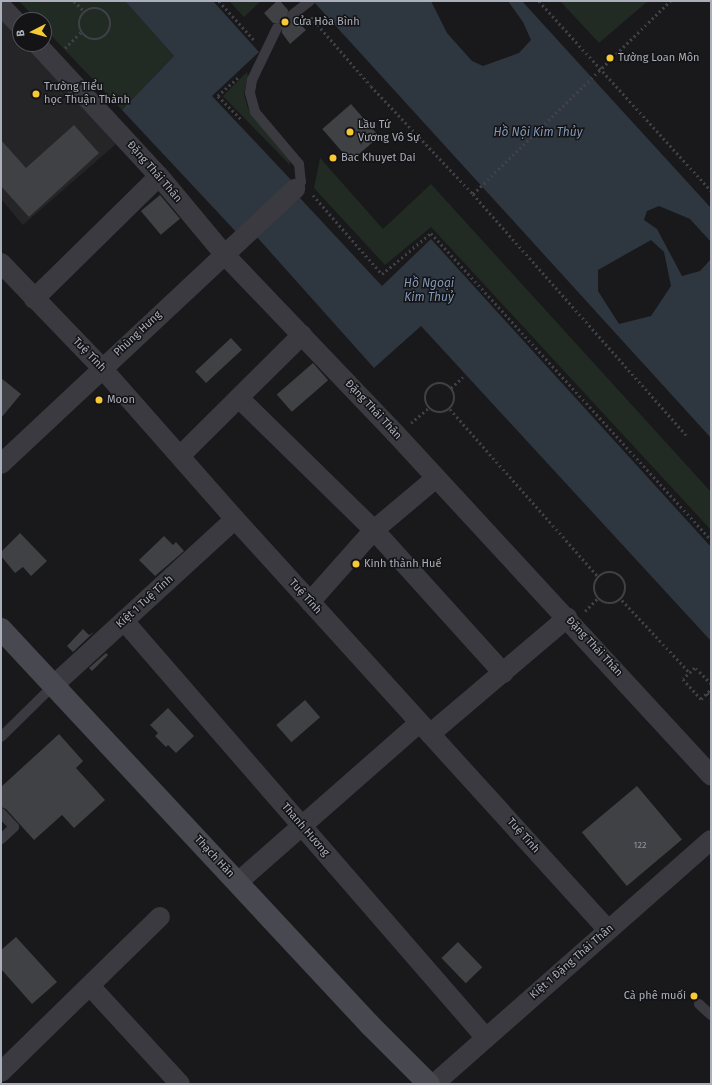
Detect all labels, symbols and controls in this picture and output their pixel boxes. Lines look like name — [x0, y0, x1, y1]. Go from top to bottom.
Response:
north arrow — [12, 12, 52, 52]
place label: Cửa Hòa Bình — [293, 15, 360, 29]
marker: Cửa Hòa Bình — [280, 17, 290, 27]
text: B — [14, 29, 27, 37]
place label: Tường Loan Môn — [618, 51, 700, 65]
marker: Tường Loan Môn — [605, 53, 615, 63]
place label: Trường Tiểu học Thuận Thành — [44, 81, 130, 107]
marker: Trường Tiểu học Thuận Thành — [31, 89, 41, 99]
place label: Lầu Tứ Vương Vô Sự — [358, 119, 420, 145]
water label: Hồ Nội Kim Thủy — [493, 126, 583, 140]
marker: Lầu Tứ Vương Vô Sự — [345, 127, 355, 137]
street label: Đặng Thái Thân — [124, 139, 184, 205]
place label: Bac Khuyet Dai — [341, 151, 415, 165]
marker: Bac Khuyet Dai — [328, 153, 338, 163]
water label: Hồ Ngoại Kim Thuỷ — [404, 277, 454, 305]
street label: Phùng Hưng — [111, 309, 165, 359]
street label: Tuệ Tĩnh — [70, 335, 108, 375]
street label: Đặng Thái Thân — [342, 377, 404, 443]
place label: Moon — [107, 393, 135, 407]
marker: Moon — [94, 395, 104, 405]
place label: Kinh thành Huế — [364, 557, 441, 571]
marker: Kinh thành Huế — [351, 559, 361, 569]
street label: Kiệt 1 Tuệ Tĩnh — [114, 573, 176, 631]
street label: Tuệ Tĩnh — [286, 577, 324, 617]
street label: Đặng Thái Thân — [563, 614, 625, 680]
street label: Thanh Hương — [278, 801, 332, 859]
street label: Tuệ Tĩnh — [504, 816, 542, 856]
street label: Thạch Hãn — [191, 833, 237, 881]
house number: 122 — [634, 840, 646, 850]
street label: Kiệt 1 Đặng Thái Thân — [527, 922, 617, 1002]
place label: Cà phê muối — [624, 989, 686, 1003]
marker: Cà phê muối — [689, 991, 699, 1001]

